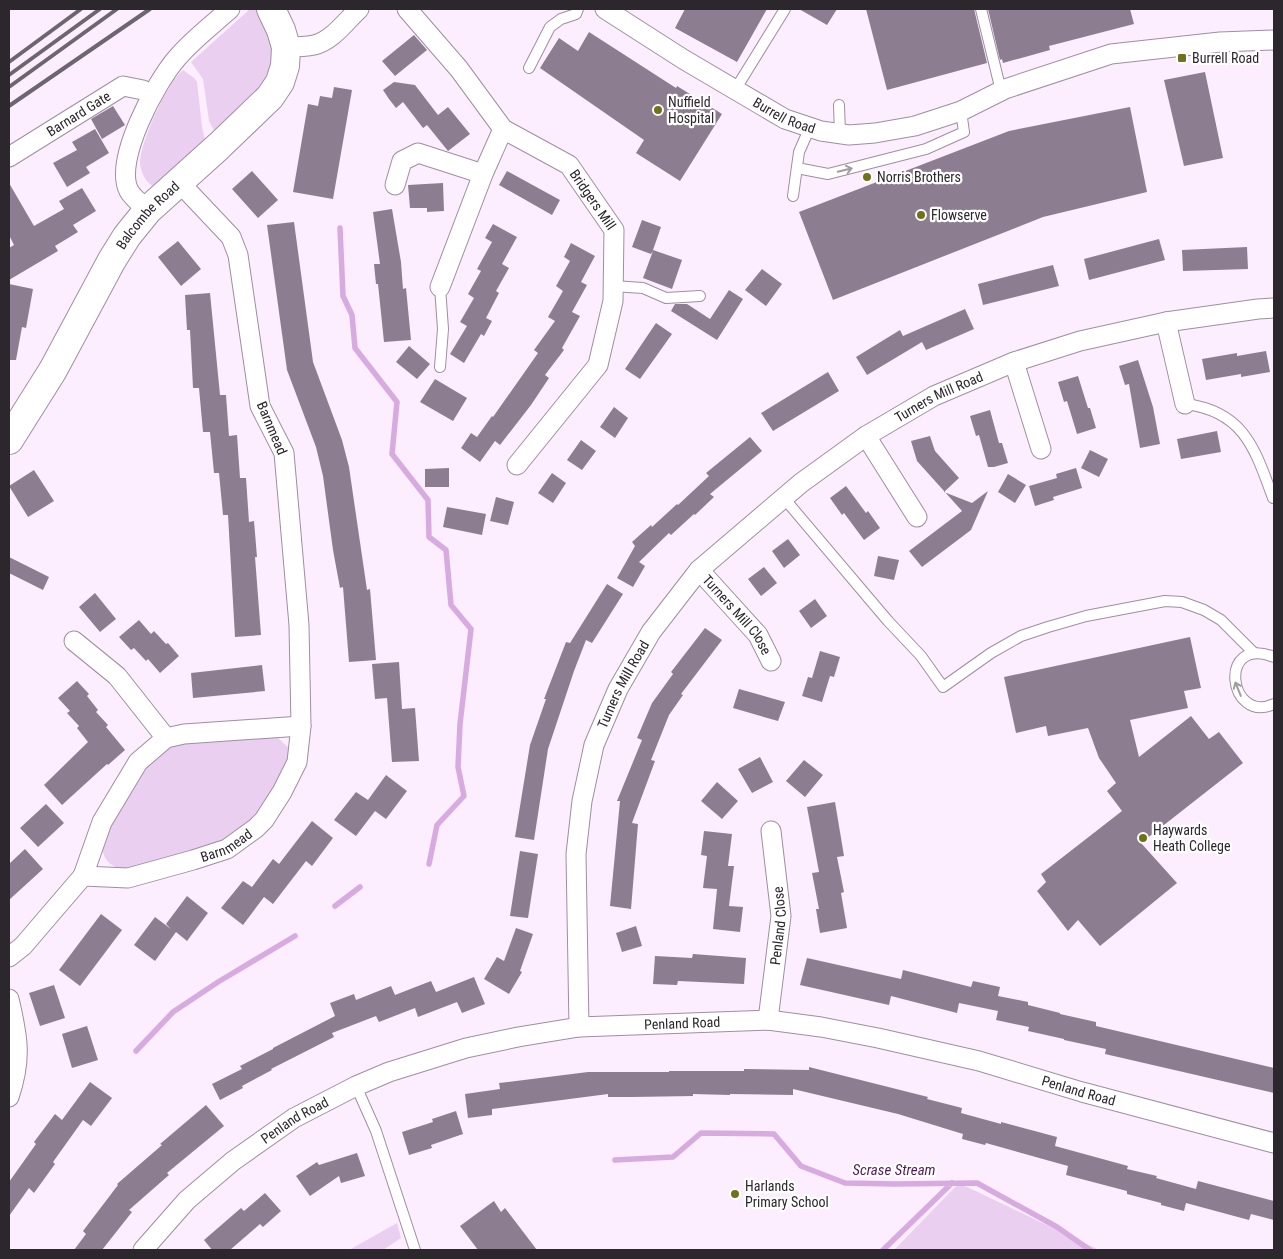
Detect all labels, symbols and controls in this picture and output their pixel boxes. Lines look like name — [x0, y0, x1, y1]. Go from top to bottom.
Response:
place label: Burrell Road — [1192, 50, 1259, 66]
marker: Burrell Road — [1176, 52, 1188, 64]
street label: Barnard Gate — [44, 88, 114, 140]
place label: Nuffield Hospital — [668, 94, 714, 126]
street label: Burrell Road — [750, 94, 818, 137]
marker: Nuffield Hospital — [652, 104, 664, 116]
one-way arrow — [836, 165, 852, 174]
street label: Bridgers Mill — [567, 166, 619, 233]
place label: Norris Brothers — [877, 169, 961, 185]
marker: Norris Brothers — [861, 171, 873, 183]
street label: Balcombe Road — [113, 178, 182, 252]
place label: Flowserve — [931, 207, 987, 223]
marker: Flowserve — [915, 209, 927, 221]
street label: Turners Mill Road — [892, 368, 985, 425]
street label: Barnmead — [254, 399, 290, 457]
street label: Turners Mill Close — [699, 571, 775, 658]
street label: Turners Mill Road — [594, 638, 652, 731]
one-way arrow — [1233, 682, 1243, 697]
place label: Haywards Heath College — [1153, 822, 1231, 854]
street label: Barnmead — [199, 826, 255, 865]
marker: Haywards Heath College — [1137, 832, 1149, 844]
street label: Penland Close — [767, 885, 789, 966]
street label: Penland Road — [644, 1014, 720, 1033]
street label: Penland Road — [1040, 1072, 1117, 1109]
street label: Penland Road — [258, 1094, 331, 1147]
water label: Scrase Stream — [852, 1161, 936, 1179]
place label: Harlands Primary School — [745, 1178, 829, 1210]
marker: Harlands Primary School — [729, 1188, 741, 1200]

